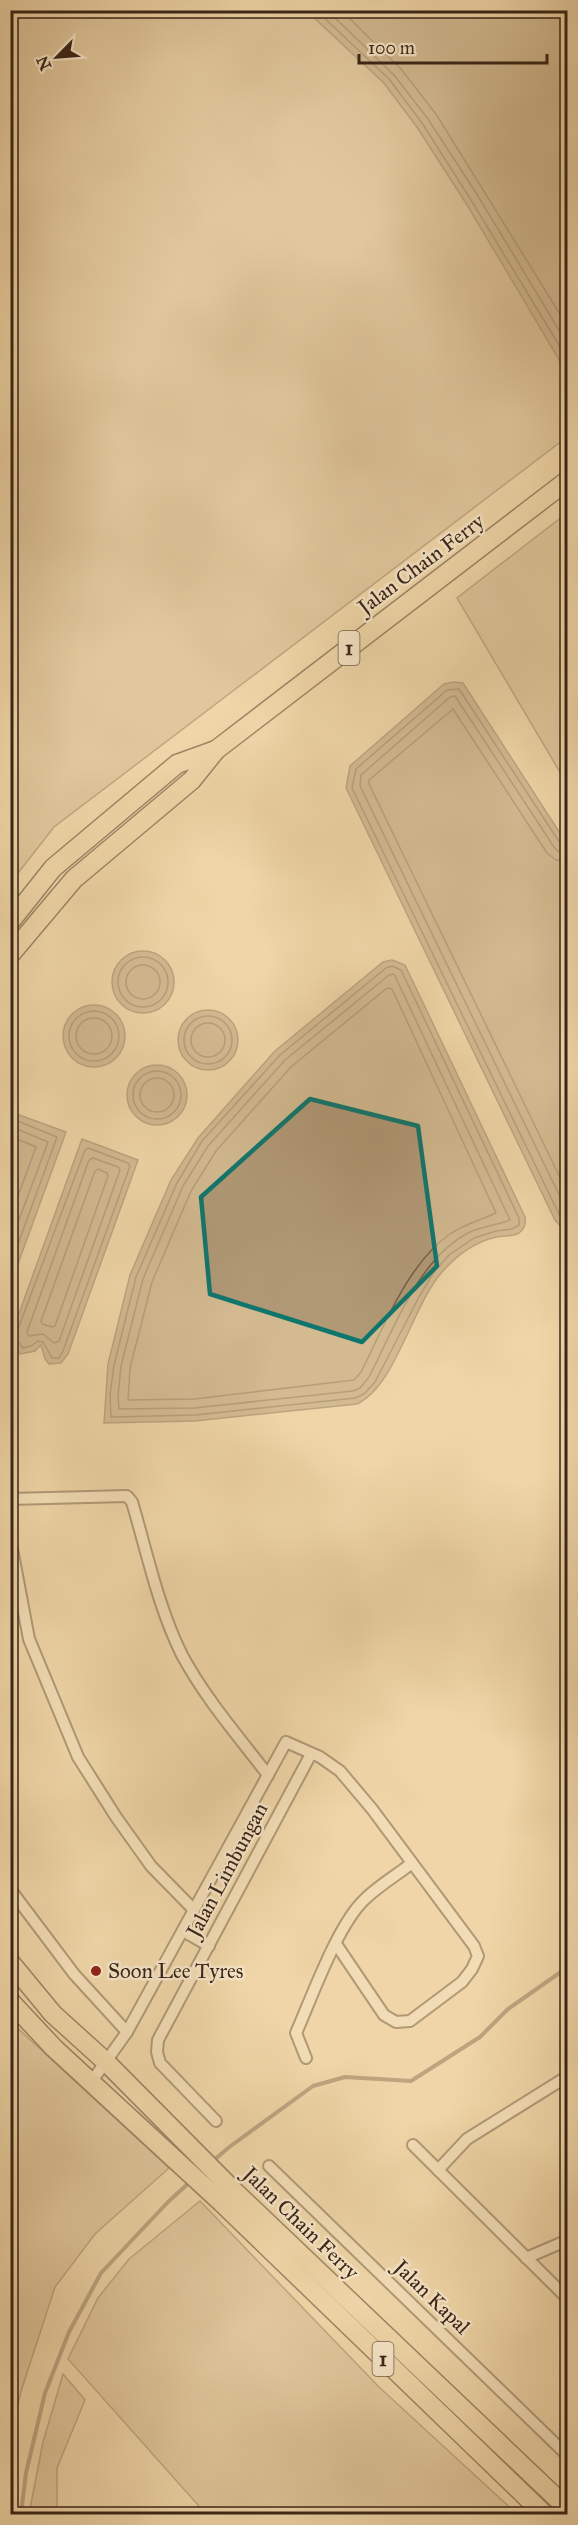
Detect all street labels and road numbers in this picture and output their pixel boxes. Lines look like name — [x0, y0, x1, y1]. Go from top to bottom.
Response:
street label: Jalan Chain Ferry — [351, 507, 490, 621]
road number: 1 — [338, 631, 360, 665]
street label: Jalan Limbungan — [180, 1798, 273, 1944]
street label: Jalan Chain Ferry — [236, 2160, 365, 2286]
street label: Jalan Kapal — [387, 2253, 476, 2340]
road number: 1 — [372, 2342, 394, 2376]

